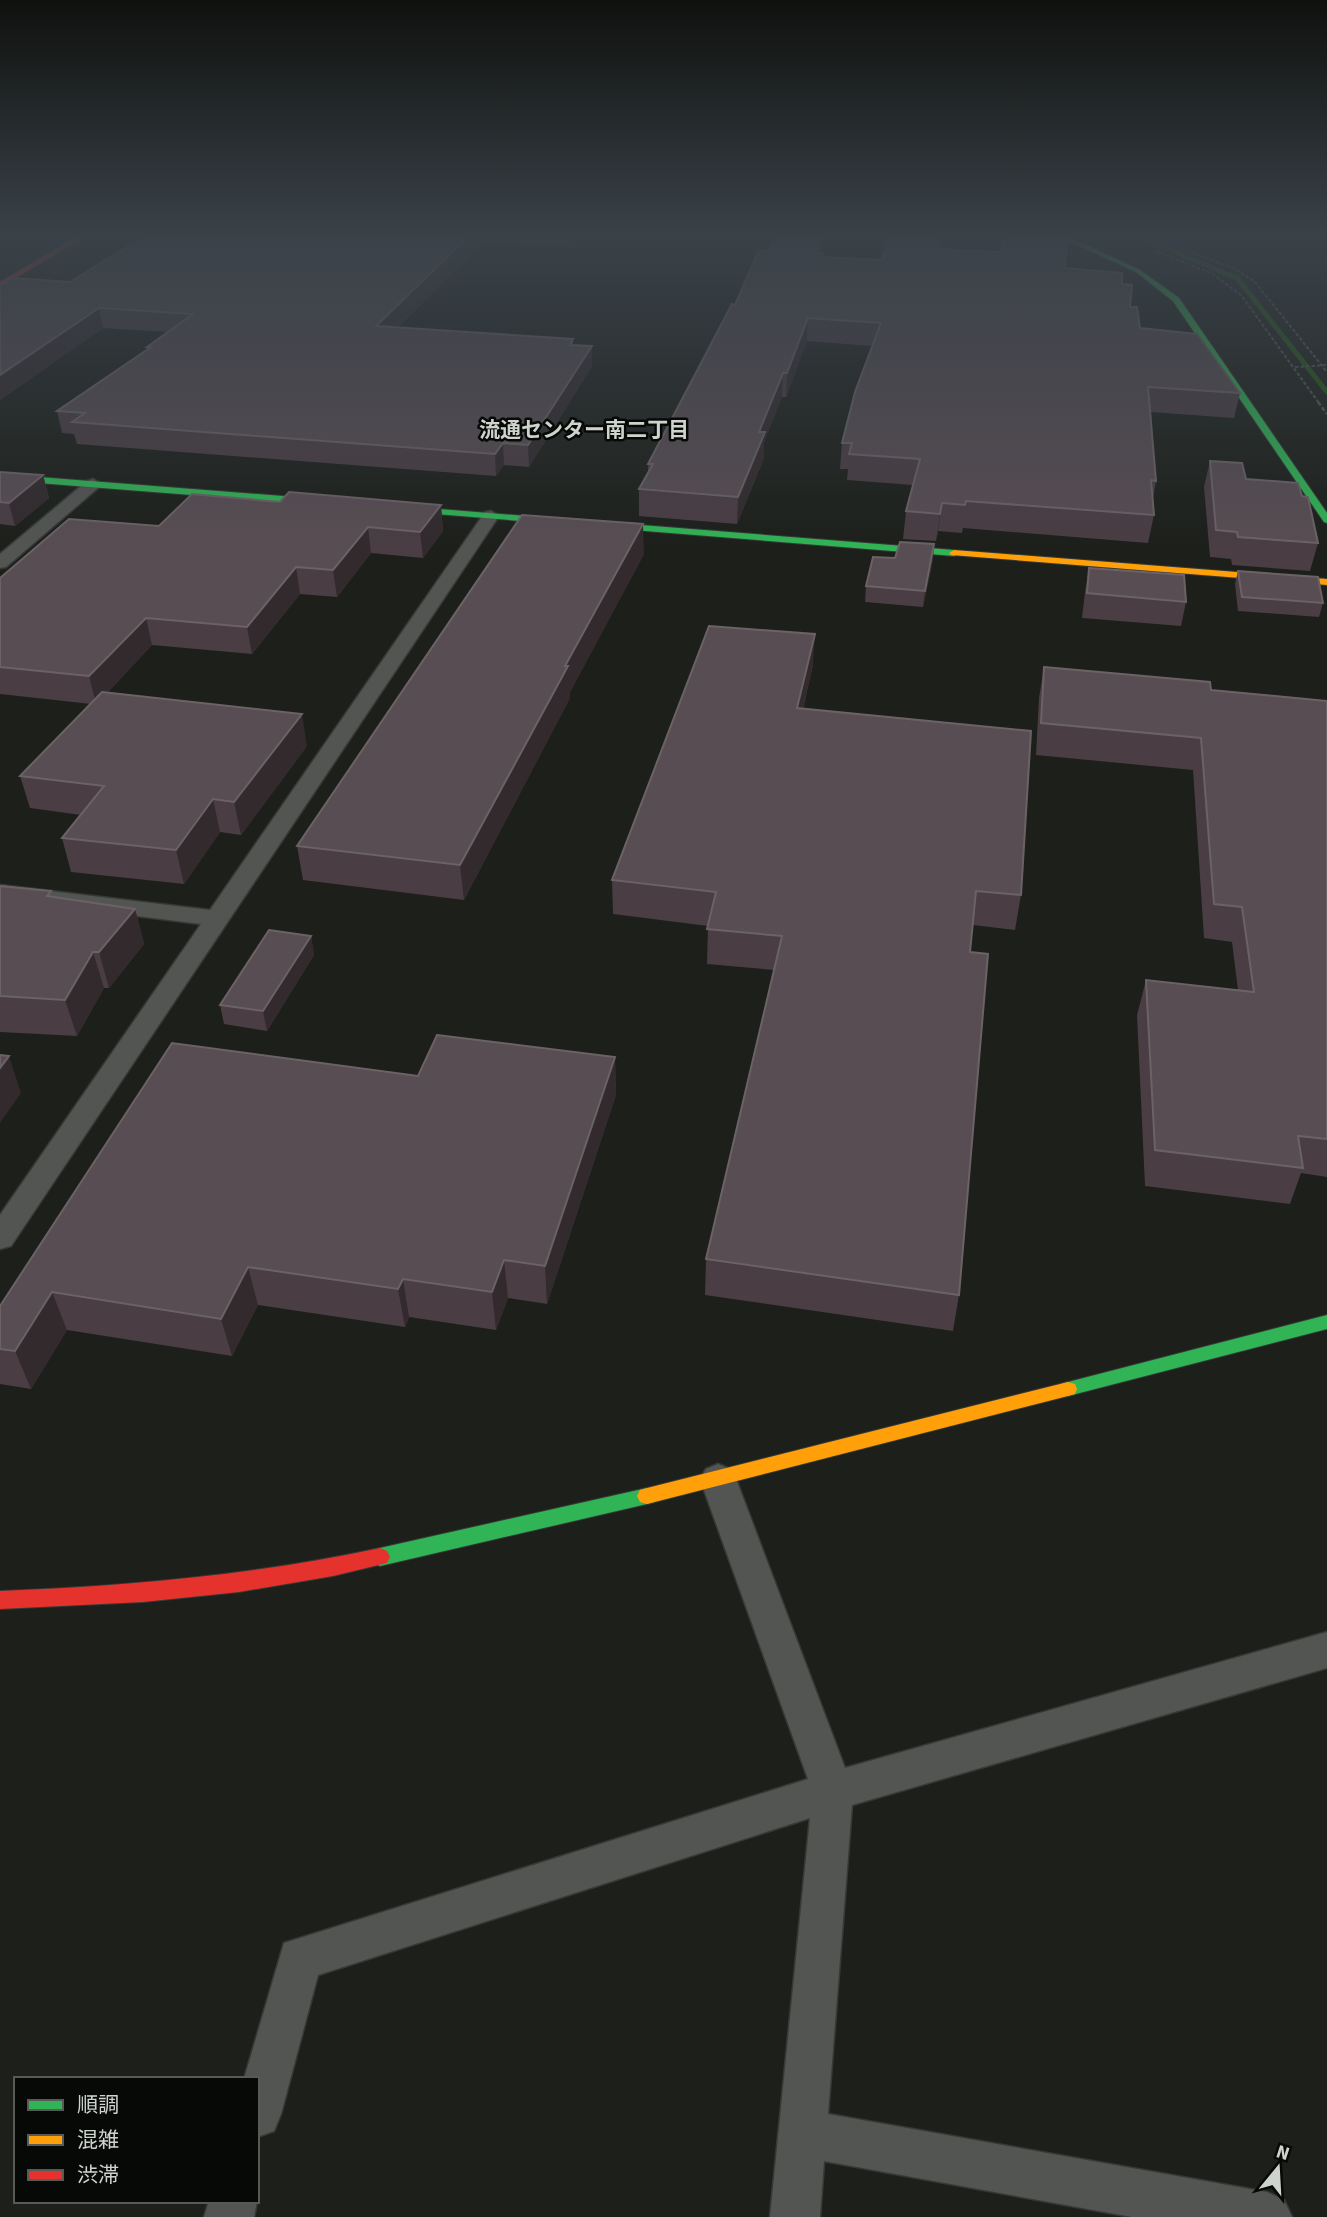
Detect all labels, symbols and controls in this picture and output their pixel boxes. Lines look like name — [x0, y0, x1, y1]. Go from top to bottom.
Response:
district label: 流通センター南二丁目 — [479, 415, 689, 445]
legend — [14, 2077, 259, 2203]
text: 順調 — [77, 2090, 119, 2120]
text: 混雑 — [77, 2125, 119, 2155]
north arrow — [1243, 2133, 1313, 2203]
text: N — [1273, 2138, 1293, 2168]
text: 渋滞 — [77, 2160, 119, 2190]

